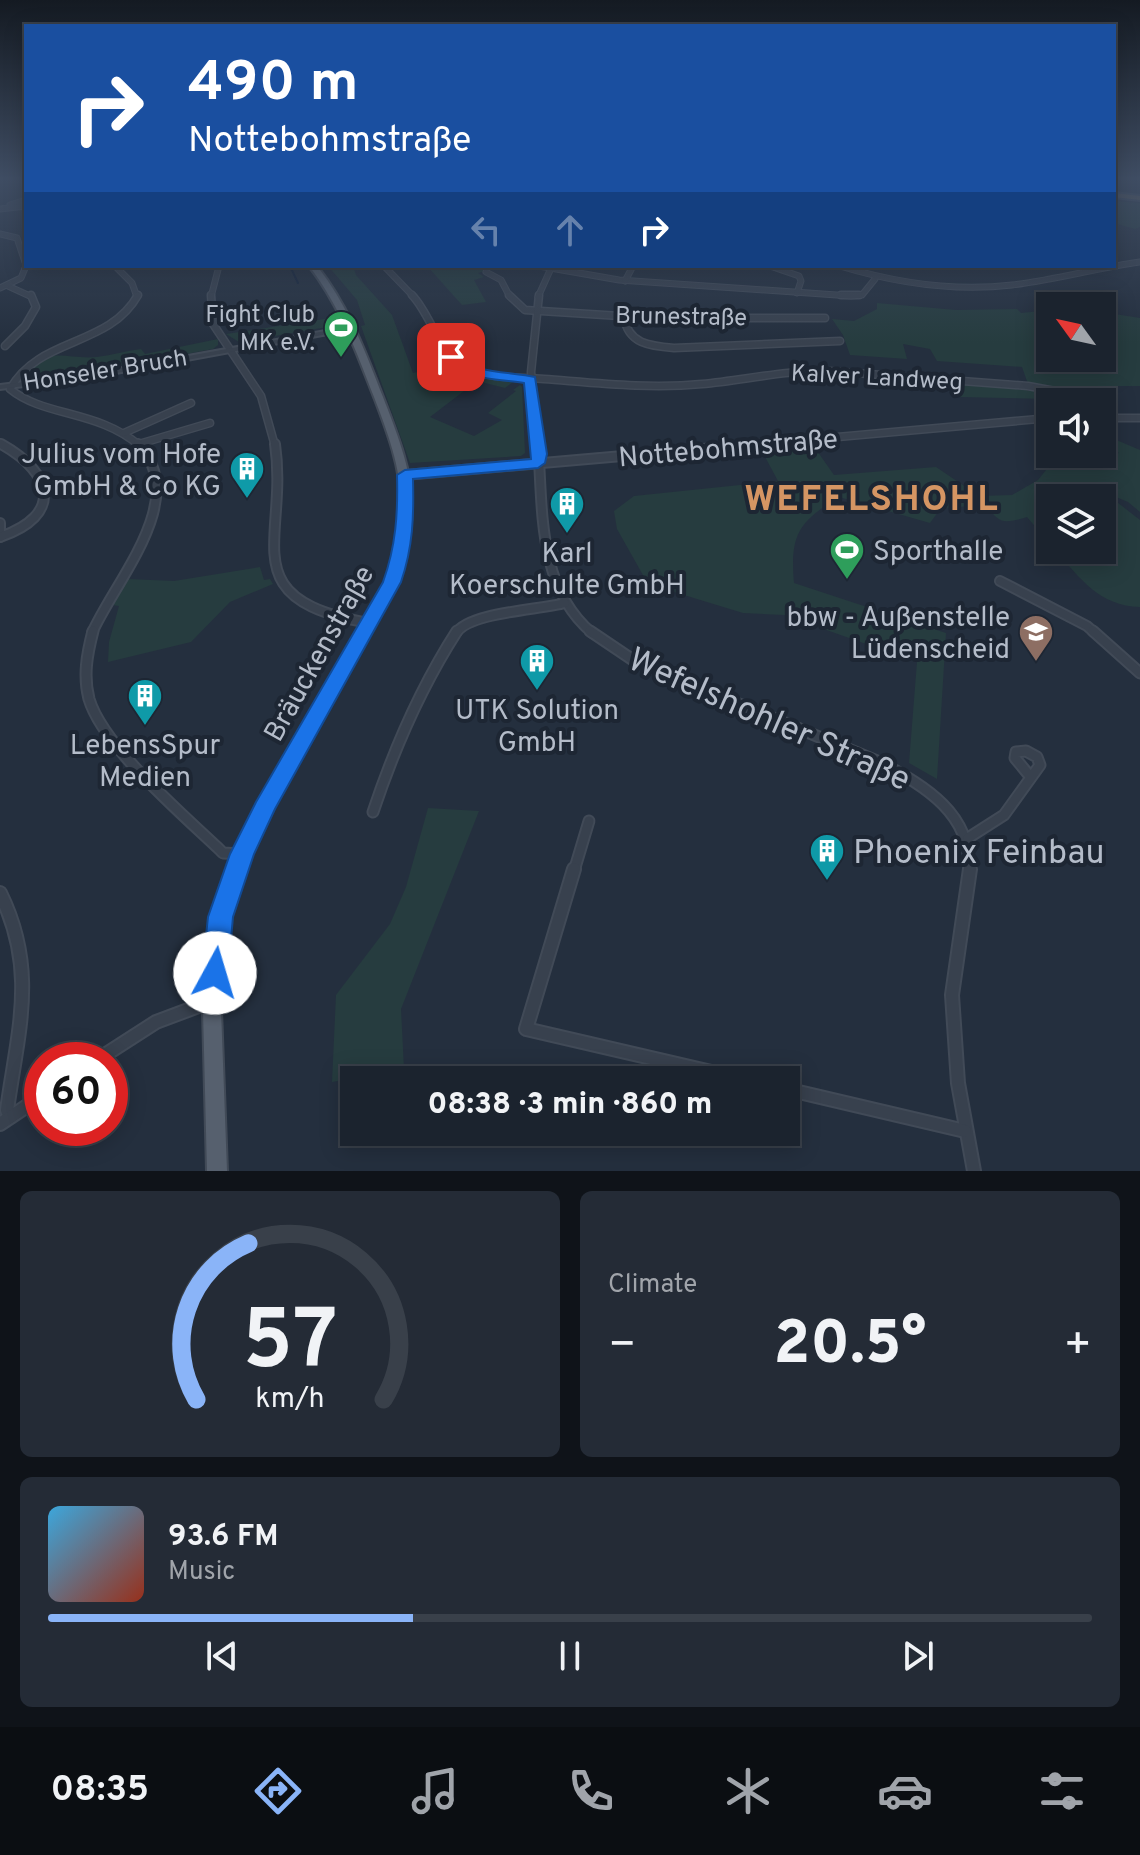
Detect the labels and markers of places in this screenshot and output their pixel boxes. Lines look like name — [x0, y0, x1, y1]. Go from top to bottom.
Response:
place label: Fight Club MK e.V. — [205, 301, 315, 359]
sports icon: Fight Club MK e.V. — [322, 309, 360, 359]
pin — [417, 323, 485, 391]
place label: Julius vom Hofe GmbH & Co KG — [21, 438, 221, 506]
building icon: Julius vom Hofe GmbH & Co KG — [228, 450, 266, 500]
building icon: Karl Koerschulte GmbH — [548, 485, 586, 535]
sports icon: Sporthalle — [828, 531, 866, 581]
place label: Sporthalle — [873, 535, 1003, 571]
place label: Karl Koerschulte GmbH — [449, 537, 685, 605]
place label: bbw - Außenstelle Lüdenscheid — [786, 601, 1010, 669]
school or university icon: bbw - Außenstelle Lüdenscheid — [1017, 613, 1055, 663]
building icon: UTK Solution GmbH — [518, 642, 556, 692]
building icon: LebensSpur Medien — [126, 677, 164, 727]
place label: UTK Solution GmbH — [455, 694, 619, 762]
place label: LebensSpur Medien — [70, 729, 220, 797]
building icon: Phoenix Feinbau — [808, 832, 846, 882]
place label: Phoenix Feinbau — [853, 833, 1105, 876]

